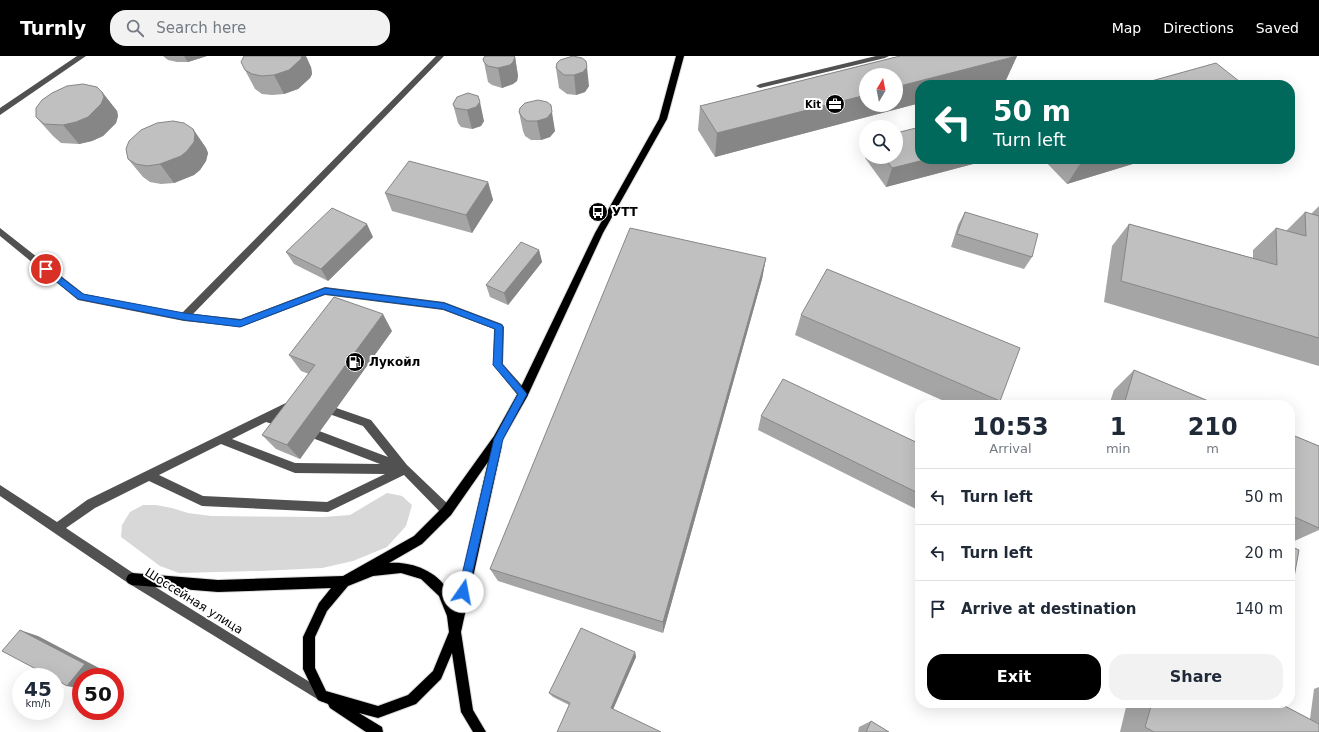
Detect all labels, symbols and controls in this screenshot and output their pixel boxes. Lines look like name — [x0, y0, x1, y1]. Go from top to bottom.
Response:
search box — [110, 10, 390, 46]
text: Turnly — [20, 17, 86, 39]
icon: search — [124, 17, 146, 39]
text: Search here — [156, 19, 246, 37]
text: Map — [1112, 20, 1141, 36]
text: Directions — [1163, 20, 1234, 36]
text: Saved — [1256, 20, 1299, 36]
north arrow — [859, 68, 903, 112]
map controls — [859, 68, 903, 164]
office icon: Kit — [824, 93, 846, 115]
text: 50 m — [993, 95, 1071, 128]
icon: left — [927, 96, 979, 148]
place label: Kit — [805, 99, 821, 110]
button: search — [859, 120, 903, 164]
text: Turn left — [993, 129, 1066, 150]
bus stop icon: УТТ — [587, 201, 609, 223]
place label: УТТ — [612, 205, 638, 219]
pin — [29, 252, 63, 286]
icon: arrive — [35, 258, 57, 280]
fuel station icon: Лукойл — [344, 351, 366, 373]
place label: Лукойл — [369, 355, 420, 369]
text: 10:53 — [972, 413, 1049, 441]
text: 1 — [1110, 413, 1126, 441]
text: 210 — [1188, 413, 1238, 441]
text: Arrival — [989, 441, 1032, 456]
text: min — [1106, 441, 1130, 456]
text: m — [1206, 441, 1219, 456]
icon: left — [927, 486, 949, 508]
text: Turn left — [961, 488, 1033, 506]
text: 50 m — [1245, 488, 1283, 506]
icon: left — [927, 542, 949, 564]
text: Turn left — [961, 544, 1033, 562]
text: 20 m — [1245, 544, 1283, 562]
street label: Шоссейная улица — [142, 565, 246, 637]
position arrow — [442, 571, 484, 613]
icon: arrive — [927, 598, 949, 620]
text: Arrive at destination — [961, 600, 1136, 618]
text: 140 m — [1235, 600, 1283, 618]
button: Exit — [927, 654, 1101, 700]
button: Share — [1109, 654, 1283, 700]
speed limit sign: 50 — [72, 668, 124, 720]
text: 45 — [24, 677, 52, 701]
text: km/h — [25, 698, 51, 709]

